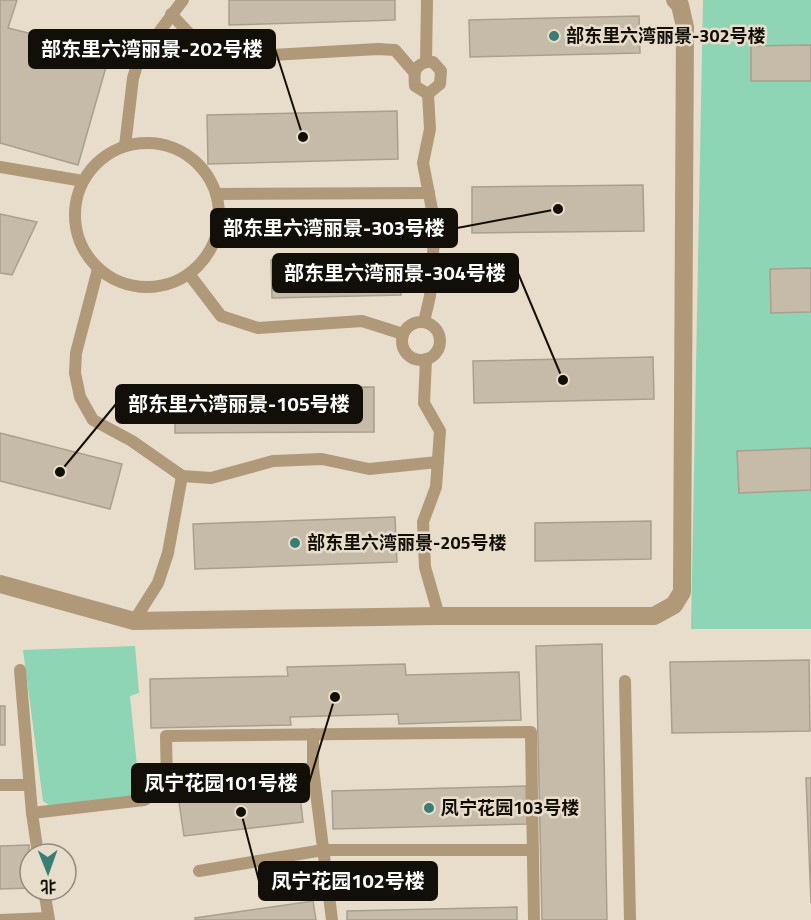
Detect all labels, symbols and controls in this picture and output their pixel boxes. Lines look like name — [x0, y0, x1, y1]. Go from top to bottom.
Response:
place label: 部东里六湾丽景-302号楼 — [566, 22, 766, 49]
marker: 部东里六湾丽景-302号楼 — [547, 29, 561, 43]
callout: 部东里六湾丽景-202号楼 — [29, 30, 275, 68]
text: 部东里六湾丽景-202号楼 — [41, 33, 263, 64]
callout: 部东里六湾丽景-303号楼 — [211, 209, 457, 247]
text: 部东里六湾丽景-303号楼 — [223, 212, 445, 243]
callout: 部东里六湾丽景-304号楼 — [273, 254, 518, 292]
text: 部东里六湾丽景-304号楼 — [284, 257, 506, 288]
callout: 部东里六湾丽景-105号楼 — [116, 385, 362, 423]
text: 部东里六湾丽景-105号楼 — [128, 388, 350, 419]
place label: 部东里六湾丽景-205号楼 — [307, 529, 507, 556]
marker: 部东里六湾丽景-205号楼 — [288, 536, 302, 550]
callout: 凤宁花园101号楼 — [132, 764, 309, 802]
text: 凤宁花园101号楼 — [144, 767, 298, 798]
place label: 凤宁花园103号楼 — [441, 794, 579, 821]
marker: 凤宁花园103号楼 — [422, 801, 436, 815]
north arrow — [18, 842, 78, 902]
callout: 凤宁花园102号楼 — [259, 862, 437, 900]
text: 凤宁花园102号楼 — [271, 865, 425, 896]
text: 北 — [40, 875, 56, 899]

